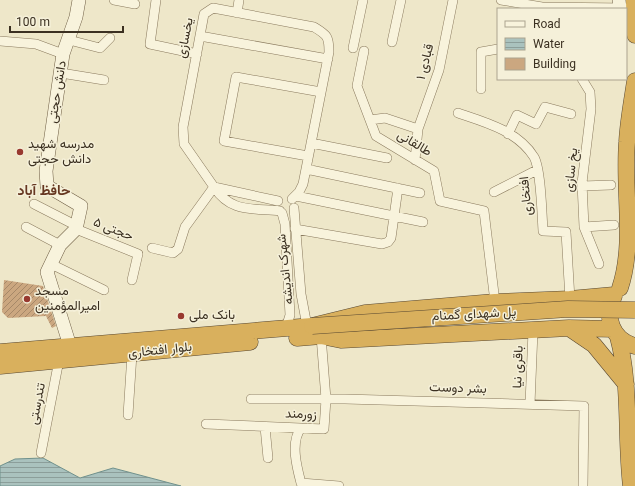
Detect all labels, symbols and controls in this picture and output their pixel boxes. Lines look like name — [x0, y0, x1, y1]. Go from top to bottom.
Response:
scale bar — [10, 8, 123, 34]
legend — [497, 8, 627, 80]
text: 100 m — [16, 14, 50, 32]
street label: یخسازی — [172, 16, 200, 60]
text: Road — [533, 16, 561, 34]
text: Water — [533, 36, 564, 54]
street label: قبادی ۱ — [412, 42, 440, 82]
text: Building — [533, 56, 576, 74]
street label: دانش حجتی — [43, 59, 73, 125]
street label: طالقانی — [393, 126, 435, 162]
place label: مدرسه شهید دانش حجتی — [28, 135, 94, 170]
marker: مدرسه شهید دانش حجتی — [15, 147, 25, 157]
street label: یخ سازی — [560, 147, 584, 193]
street label: افتخاری — [515, 175, 539, 217]
district label: حافظ آباد — [18, 181, 71, 203]
street label: حجتی ۵ — [90, 213, 136, 247]
street label: شهرک اندیشه — [272, 233, 300, 305]
place label: مسجد امیرالمؤمنین — [35, 282, 100, 317]
marker: مسجد امیرالمؤمنین — [22, 294, 32, 304]
street label: پل شهدای گمنام — [431, 303, 517, 327]
place label: بانک ملی — [189, 306, 235, 326]
marker: بانک ملی — [176, 311, 186, 321]
street label: بلوار افتخاری — [127, 338, 193, 364]
street label: باقری نیا — [508, 345, 530, 389]
street label: بشر دوست — [429, 378, 487, 400]
street label: تندرستی — [24, 381, 52, 427]
street label: زورمند — [285, 404, 317, 426]

